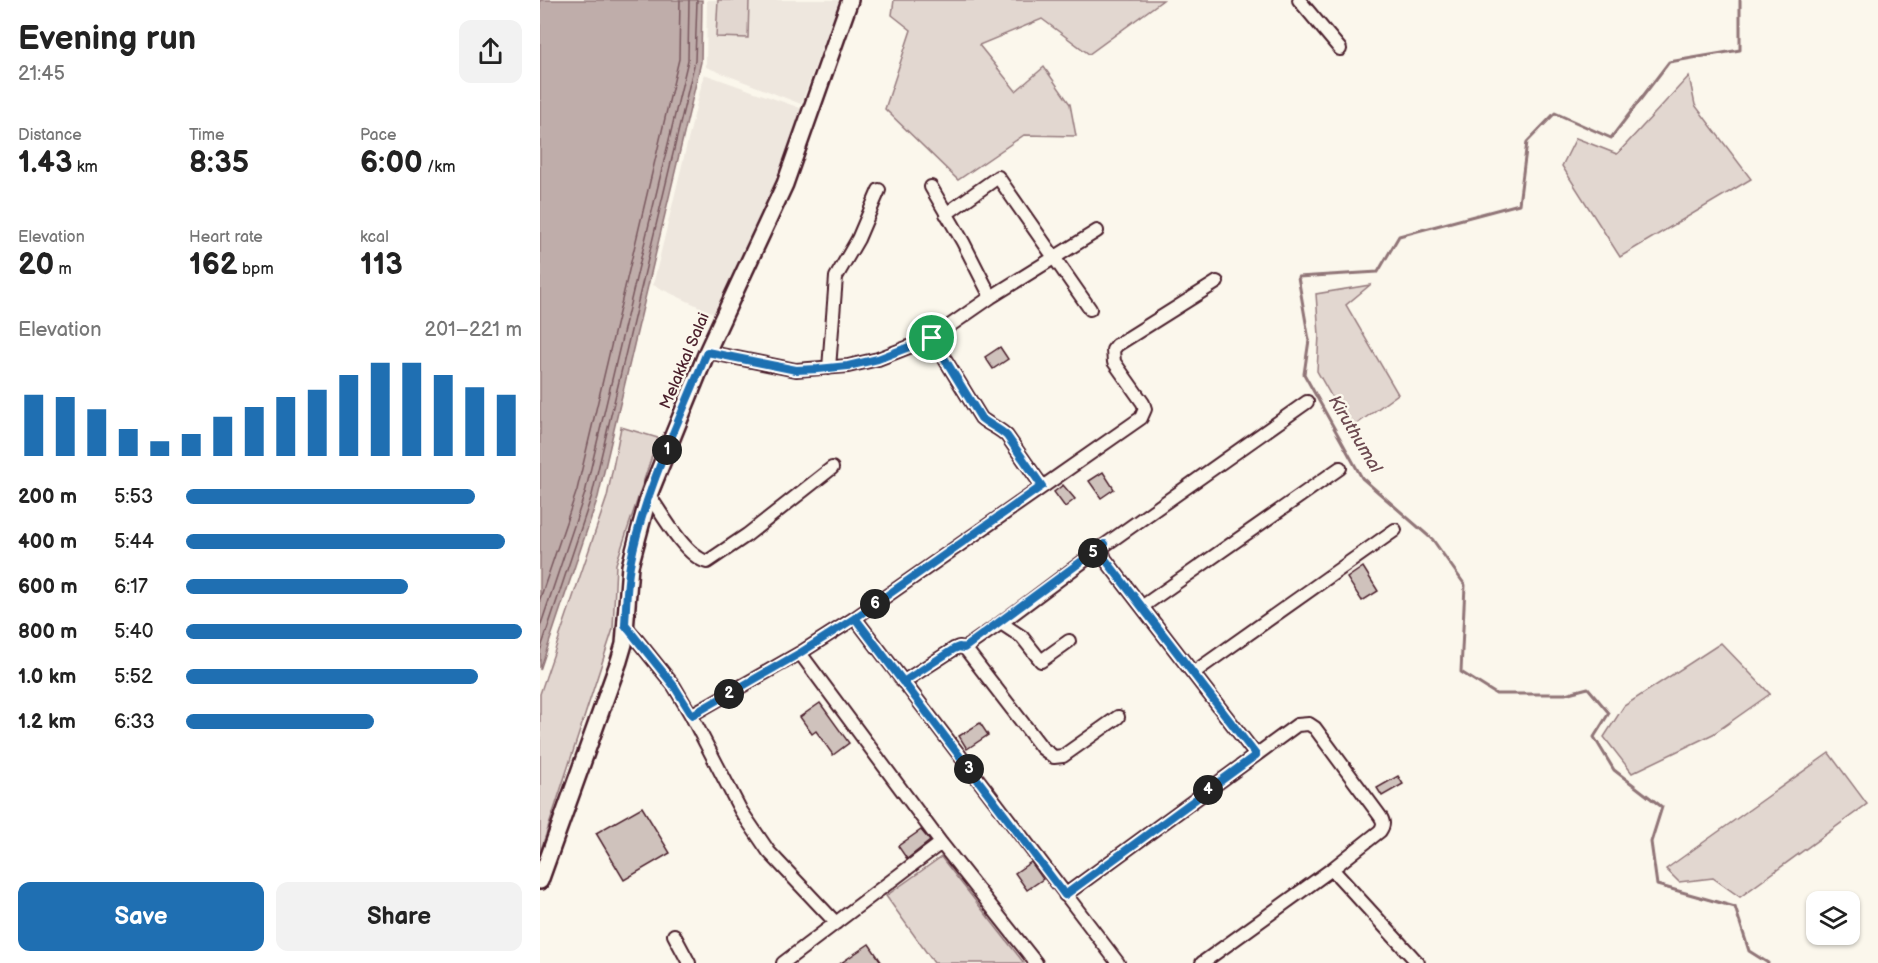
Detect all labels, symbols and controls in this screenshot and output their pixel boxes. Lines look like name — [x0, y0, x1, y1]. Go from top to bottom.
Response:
text: Evening run — [18, 19, 196, 59]
button: share — [459, 20, 522, 83]
text: 21:45 — [18, 62, 65, 86]
text: Distance — [18, 126, 82, 145]
text: Time — [189, 126, 224, 145]
text: Pace — [360, 126, 396, 145]
text: 1.43 — [18, 145, 72, 181]
text: 8:35 — [189, 145, 249, 181]
text: 6:00 — [360, 145, 423, 181]
text: km — [72, 158, 98, 177]
text: /km — [423, 158, 455, 177]
text: Elevation — [18, 228, 85, 247]
text: Heart rate — [189, 228, 263, 247]
text: kcal — [360, 228, 389, 247]
text: 20 — [18, 247, 54, 283]
text: 162 — [189, 247, 238, 283]
text: 113 — [360, 247, 403, 283]
text: m — [54, 260, 72, 279]
text: bpm — [238, 260, 274, 279]
street label: Melakkal Salai — [656, 310, 714, 412]
pin — [906, 312, 957, 363]
text: Elevation — [18, 318, 101, 342]
text: 201–221 m — [425, 318, 522, 342]
icon: arrive — [915, 321, 948, 354]
water label: Kiruthumal — [1324, 391, 1387, 477]
pin: 1 — [652, 435, 682, 465]
text: 1 — [664, 440, 670, 459]
text: 200 m — [18, 485, 77, 509]
text: 5:53 — [114, 485, 153, 509]
text: 400 m — [18, 530, 77, 554]
text: 5:44 — [114, 530, 154, 554]
pin: 5 — [1078, 538, 1108, 568]
text: 5 — [1088, 543, 1098, 562]
text: 600 m — [18, 575, 78, 599]
text: 6:17 — [114, 575, 148, 599]
pin: 6 — [860, 589, 890, 619]
text: 6 — [870, 594, 880, 613]
text: 800 m — [18, 620, 77, 644]
text: 5:40 — [114, 620, 153, 644]
text: 1.0 km — [18, 665, 76, 689]
text: 5:52 — [114, 665, 153, 689]
pin: 2 — [714, 679, 744, 709]
text: 2 — [724, 684, 734, 703]
text: 1.2 km — [18, 710, 76, 734]
text: 6:33 — [114, 710, 155, 734]
pin: 3 — [954, 754, 984, 784]
text: 3 — [964, 759, 974, 778]
pin: 4 — [1193, 775, 1223, 805]
text: 4 — [1203, 780, 1213, 799]
button: Save — [18, 882, 264, 951]
button: Share — [276, 882, 522, 951]
map controls — [1806, 891, 1860, 945]
button: layers — [1806, 891, 1860, 945]

